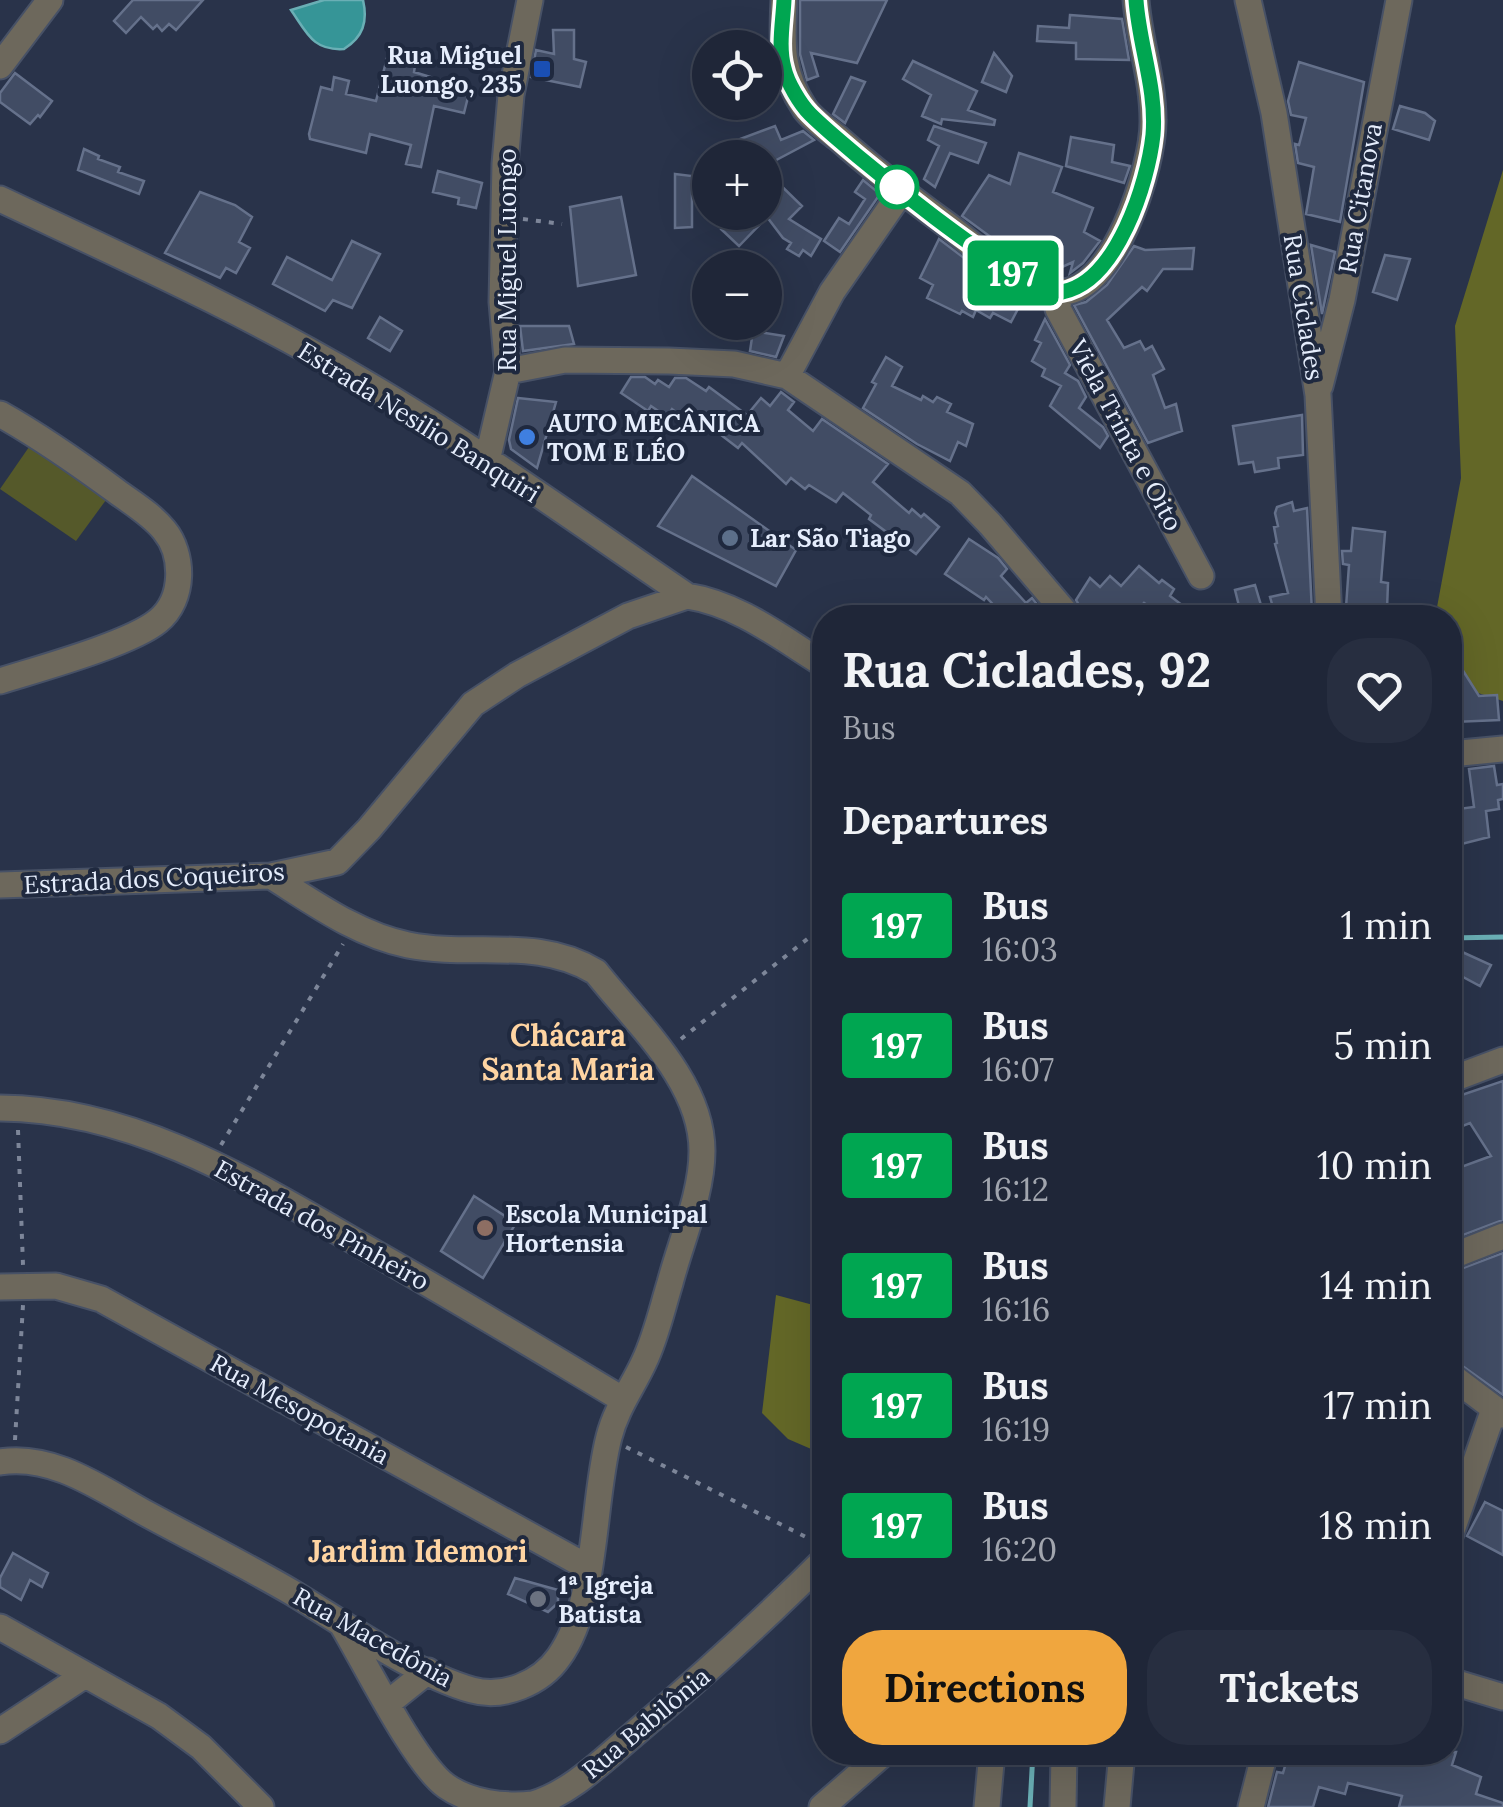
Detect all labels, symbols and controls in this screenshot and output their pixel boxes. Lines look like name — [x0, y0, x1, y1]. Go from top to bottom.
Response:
map controls — [692, 30, 782, 340]
button: locate — [692, 30, 782, 120]
place label: Rua Miguel Luongo, 235 — [380, 39, 522, 100]
marker: Rua Miguel Luongo, 235 — [531, 58, 553, 80]
street label: Rua Citanova — [1331, 120, 1389, 276]
button: + — [692, 140, 782, 230]
street label: Rua Miguel Luongo — [491, 148, 523, 372]
unlabelled marker — [876, 166, 918, 208]
street label: Rua Ciclades — [1277, 232, 1331, 382]
line badge: 197 — [956, 240, 1070, 306]
button: − — [692, 250, 782, 340]
text: 197 — [988, 251, 1038, 296]
street label: Viela Trinta e Oito — [1062, 333, 1190, 536]
street label: Estrada Nesilio Banquiri — [292, 335, 546, 509]
place label: AUTO MECÂNICA TOM E LÉO — [547, 407, 760, 468]
marker: AUTO MECÂNICA TOM E LÉO — [516, 426, 538, 448]
place label: Lar São Tiago — [750, 522, 911, 554]
marker: Lar São Tiago — [719, 527, 741, 549]
button: heart — [1327, 638, 1432, 743]
text: Rua Ciclades, 92 — [842, 639, 1211, 700]
text: Bus — [842, 707, 896, 748]
text: Departures — [842, 796, 1048, 844]
street label: Estrada dos Coqueiros — [23, 855, 285, 901]
text: Bus — [982, 881, 1049, 929]
text: 1 min — [1340, 901, 1432, 949]
text: 197 — [872, 903, 922, 948]
text: 16:03 — [982, 929, 1058, 970]
text: Bus — [982, 1001, 1049, 1049]
district label: Chácara Santa Maria — [481, 1016, 655, 1088]
text: 5 min — [1334, 1021, 1432, 1069]
text: 197 — [872, 1023, 922, 1068]
text: 16:07 — [982, 1049, 1054, 1090]
text: Bus — [982, 1121, 1049, 1169]
text: 10 min — [1317, 1141, 1432, 1189]
text: 197 — [872, 1143, 922, 1188]
street label: Estrada dos Pinheiro — [209, 1153, 435, 1297]
text: 16:12 — [982, 1169, 1049, 1210]
place label: Escola Municipal Hortensia — [505, 1198, 708, 1259]
marker: Escola Municipal Hortensia — [474, 1217, 496, 1239]
text: Bus — [982, 1241, 1049, 1289]
text: 14 min — [1320, 1261, 1432, 1309]
text: 197 — [872, 1263, 922, 1308]
text: 16:16 — [982, 1289, 1050, 1330]
street label: Rua Mesopotania — [205, 1347, 395, 1471]
text: Bus — [982, 1361, 1049, 1409]
text: 17 min — [1323, 1381, 1432, 1429]
text: 197 — [872, 1383, 922, 1428]
text: 16:19 — [982, 1409, 1050, 1450]
text: Bus — [982, 1481, 1049, 1529]
text: 18 min — [1319, 1501, 1432, 1549]
text: 197 — [872, 1503, 922, 1548]
text: 16:20 — [982, 1529, 1057, 1570]
district label: Jardim Idemori — [308, 1532, 528, 1570]
place label: 1ª Igreja Batista — [558, 1569, 653, 1630]
street label: Rua Macedônia — [288, 1580, 458, 1694]
marker: 1ª Igreja Batista — [527, 1588, 549, 1610]
button: Directions — [842, 1630, 1127, 1745]
button: Tickets — [1147, 1630, 1432, 1745]
street label: Rua Babilônia — [576, 1660, 716, 1786]

